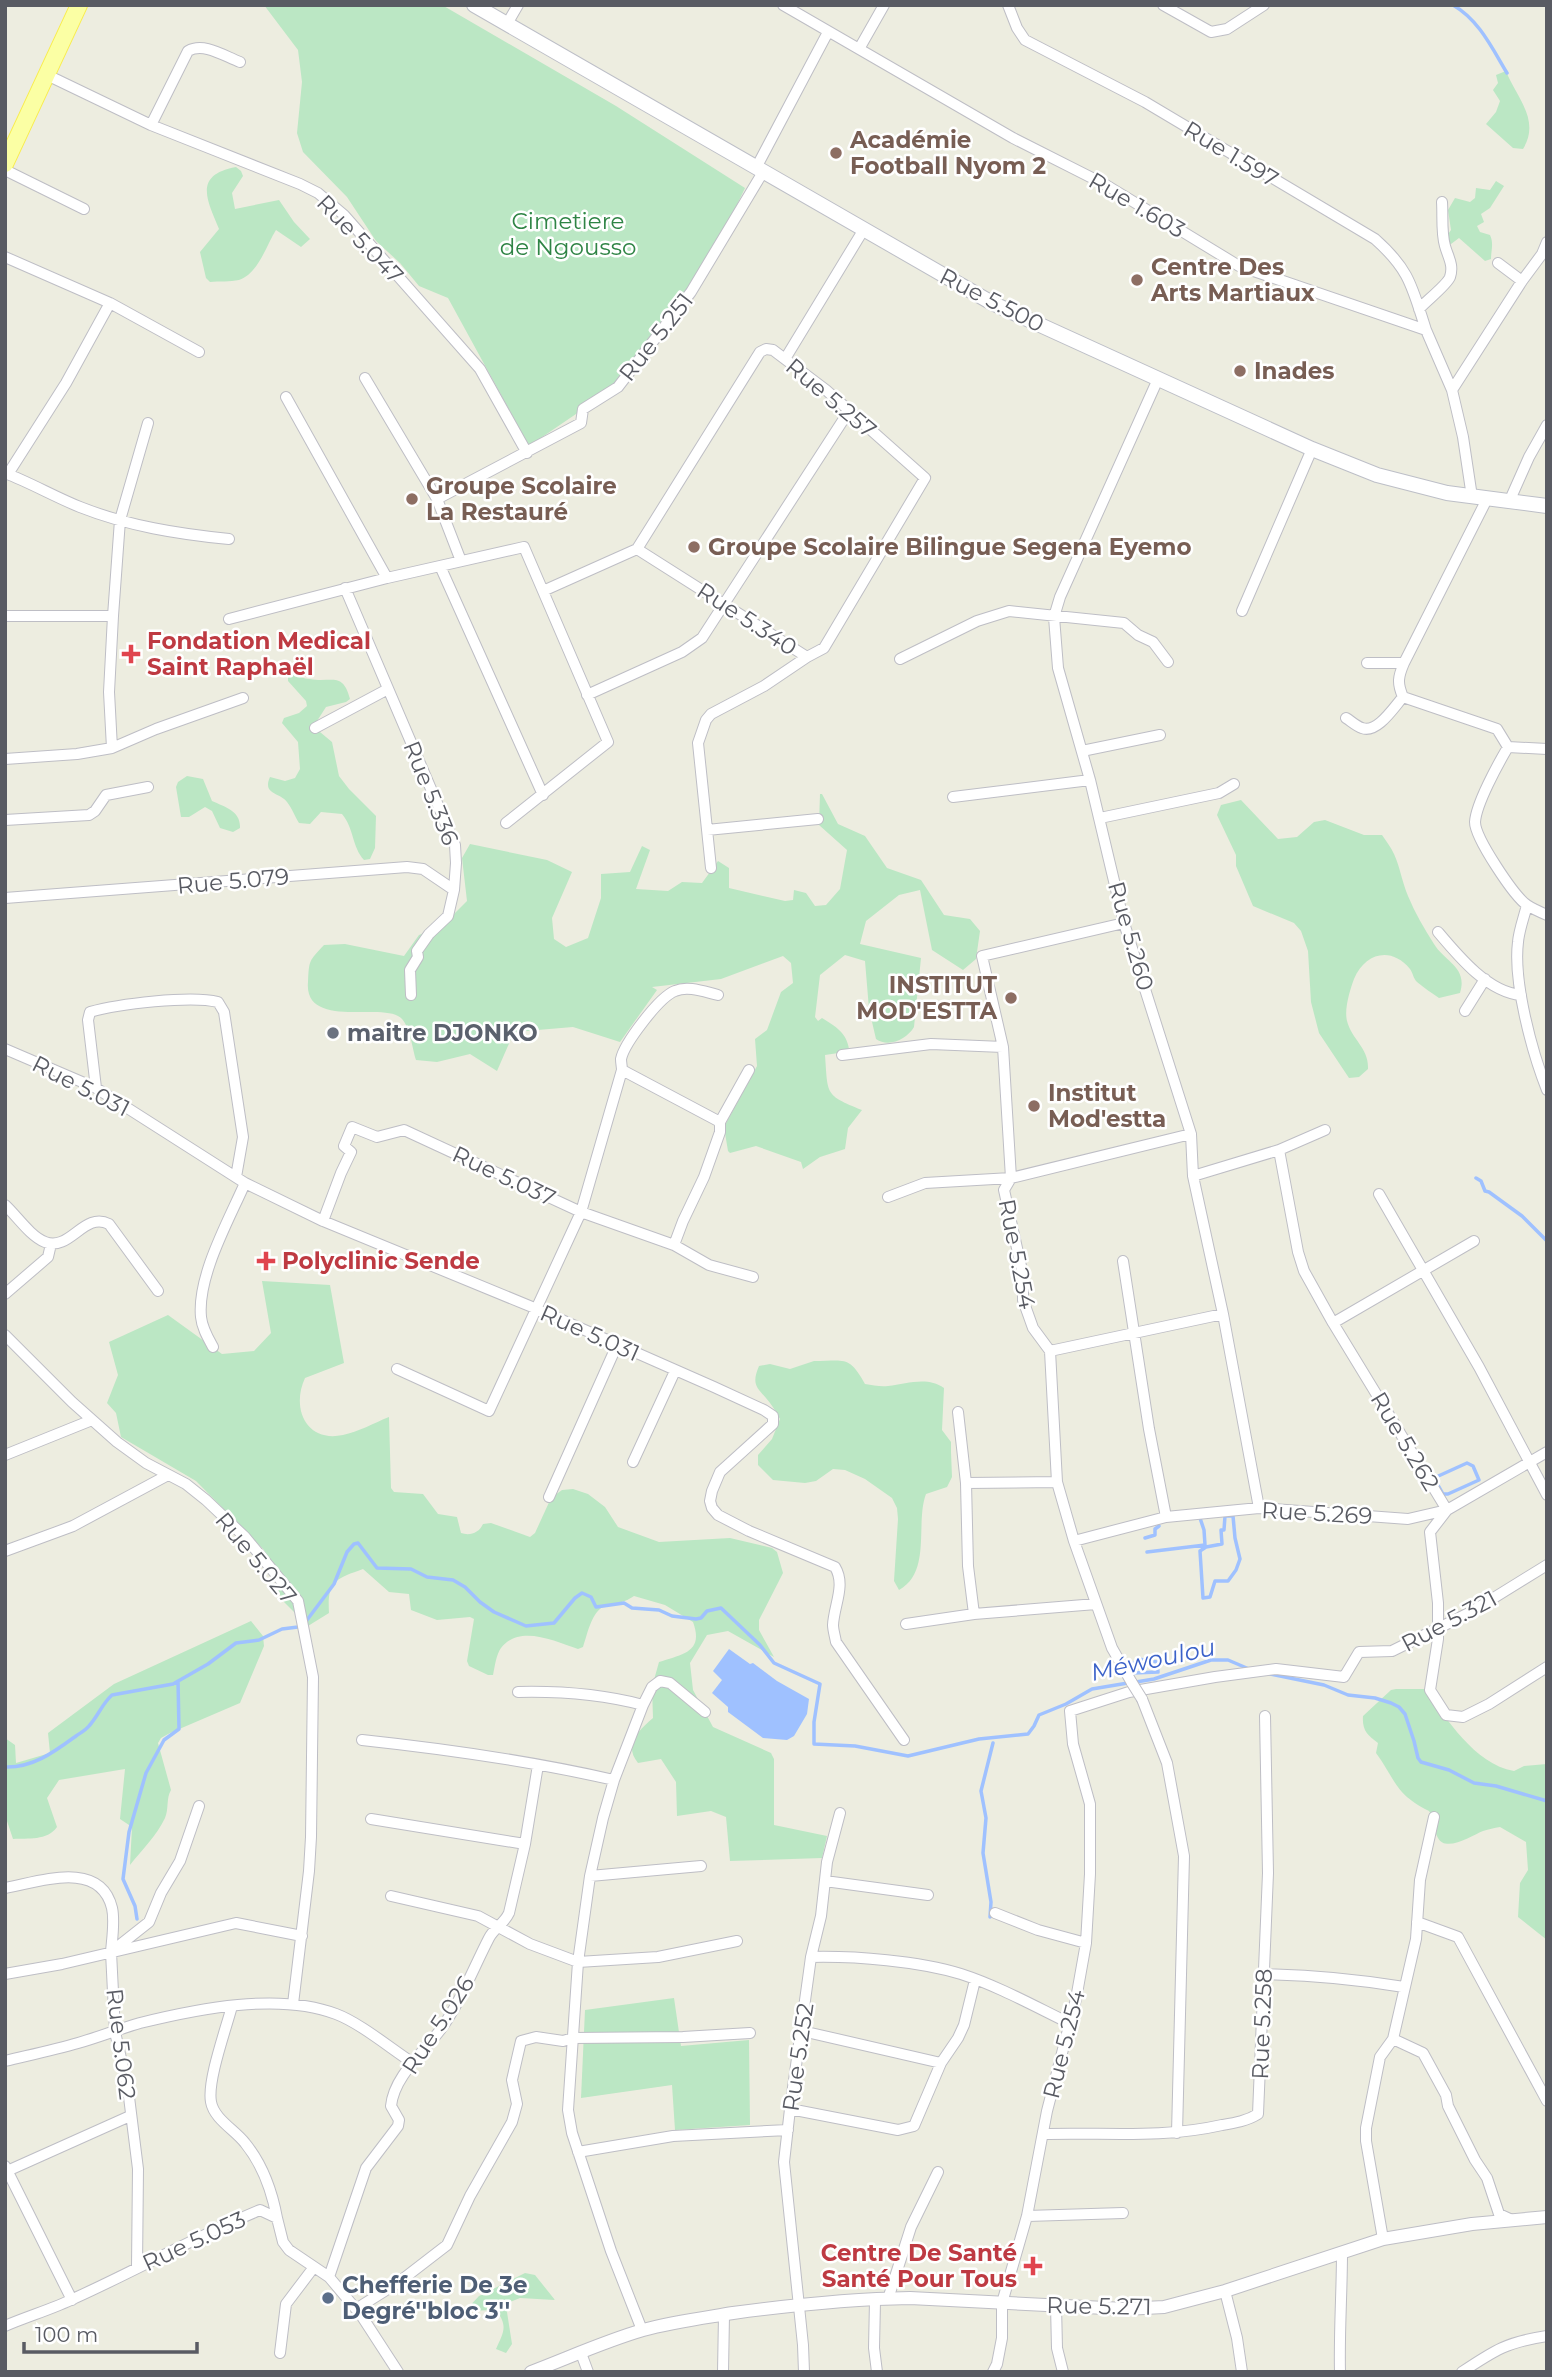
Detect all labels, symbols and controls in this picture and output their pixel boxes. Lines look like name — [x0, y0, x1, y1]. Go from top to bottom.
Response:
street label: Rue 1.597 — [1179, 115, 1283, 193]
place label: Académie Football Nyom 2 — [849, 126, 1046, 180]
marker: Académie Football Nyom 2 — [828, 145, 844, 161]
street label: Rue 1.603 — [1084, 166, 1190, 244]
street label: Rue 5.047 — [311, 189, 409, 289]
park label: Cimetiere de Ngousso — [500, 207, 636, 261]
place label: Centre Des Arts Martiaux — [1150, 253, 1315, 307]
street label: Rue 5.500 — [935, 262, 1049, 338]
marker: Centre Des Arts Martiaux — [1129, 272, 1145, 288]
street label: Rue 5.251 — [613, 287, 699, 387]
street label: Rue 5.257 — [780, 352, 882, 444]
place label: Inades — [1254, 357, 1334, 385]
marker: Inades — [1232, 363, 1248, 379]
place label: Groupe Scolaire La Restauré — [426, 472, 617, 526]
marker: Groupe Scolaire La Restauré — [404, 491, 420, 507]
place label: Groupe Scolaire Bilingue Segena Eyemo — [708, 533, 1191, 561]
marker: Groupe Scolaire Bilingue Segena Eyemo — [686, 539, 702, 555]
street label: Rue 5.340 — [692, 576, 802, 662]
place label: Fondation Medical Saint Raphaël — [147, 627, 371, 681]
marker: Fondation Medical Saint Raphaël — [121, 644, 141, 664]
street label: Rue 5.336 — [397, 737, 465, 849]
street label: Rue 5.079 — [176, 862, 290, 900]
street label: Rue 5.260 — [1102, 878, 1160, 994]
place label: INSTITUT MOD'ESTTA — [856, 971, 998, 1025]
marker: INSTITUT MOD'ESTTA — [1003, 990, 1019, 1006]
place label: maitre DJONKO — [347, 1019, 538, 1047]
marker: maitre DJONKO — [325, 1025, 341, 1041]
street label: Rue 5.031 — [27, 1049, 135, 1123]
place label: Institut Mod'estta — [1048, 1079, 1166, 1133]
marker: Institut Mod'estta — [1026, 1098, 1042, 1114]
street label: Rue 5.037 — [448, 1140, 560, 1212]
street label: Rue 5.254 — [993, 1197, 1041, 1311]
place label: Polyclinic Sende — [282, 1247, 480, 1275]
marker: Polyclinic Sende — [256, 1251, 276, 1271]
street label: Rue 5.031 — [536, 1299, 644, 1367]
street label: Rue 5.262 — [1365, 1387, 1445, 1495]
street label: Rue 5.269 — [1261, 1496, 1373, 1530]
street label: Rue 5.027 — [209, 1506, 303, 1610]
street label: Rue 5.321 — [1396, 1584, 1502, 1658]
water label: Méwoulou — [1088, 1632, 1218, 1687]
street label: Rue 5.258 — [1246, 1968, 1278, 2080]
street label: Rue 5.026 — [396, 1970, 480, 2080]
street label: Rue 5.062 — [100, 1987, 142, 2101]
street label: Rue 5.254 — [1037, 1987, 1091, 2101]
street label: Rue 5.252 — [777, 2001, 819, 2113]
street label: Rue 5.053 — [138, 2205, 250, 2277]
place label: Centre De Santé Santé Pour Tous — [821, 2239, 1017, 2293]
marker: Centre De Santé Santé Pour Tous — [1023, 2256, 1043, 2276]
place label: Chefferie De 3e Degré''bloc 3'' — [342, 2271, 527, 2325]
marker: Chefferie De 3e Degré''bloc 3'' — [320, 2290, 336, 2306]
street label: Rue 5.271 — [1046, 2291, 1152, 2321]
scale bar — [24, 2310, 198, 2354]
text: 100 m — [35, 2322, 98, 2347]

